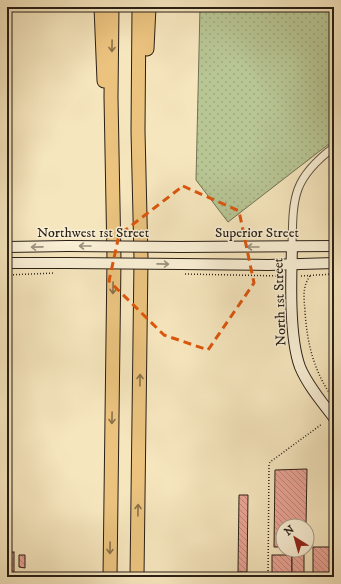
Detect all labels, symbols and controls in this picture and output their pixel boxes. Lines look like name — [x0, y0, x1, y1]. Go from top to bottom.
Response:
one-way arrow — [108, 39, 116, 52]
street label: Northwest 1st Street — [37, 224, 150, 242]
street label: Superior Street — [215, 224, 299, 242]
one-way arrow — [79, 242, 92, 250]
one-way arrow — [31, 243, 44, 251]
one-way arrow — [247, 243, 260, 251]
street label: North 1st Street — [269, 257, 291, 346]
one-way arrow — [156, 260, 169, 268]
one-way arrow — [109, 281, 117, 294]
one-way arrow — [136, 374, 144, 387]
one-way arrow — [108, 411, 116, 424]
one-way arrow — [134, 504, 142, 517]
north arrow — [275, 518, 315, 558]
text: N — [282, 523, 297, 539]
one-way arrow — [106, 541, 114, 554]

